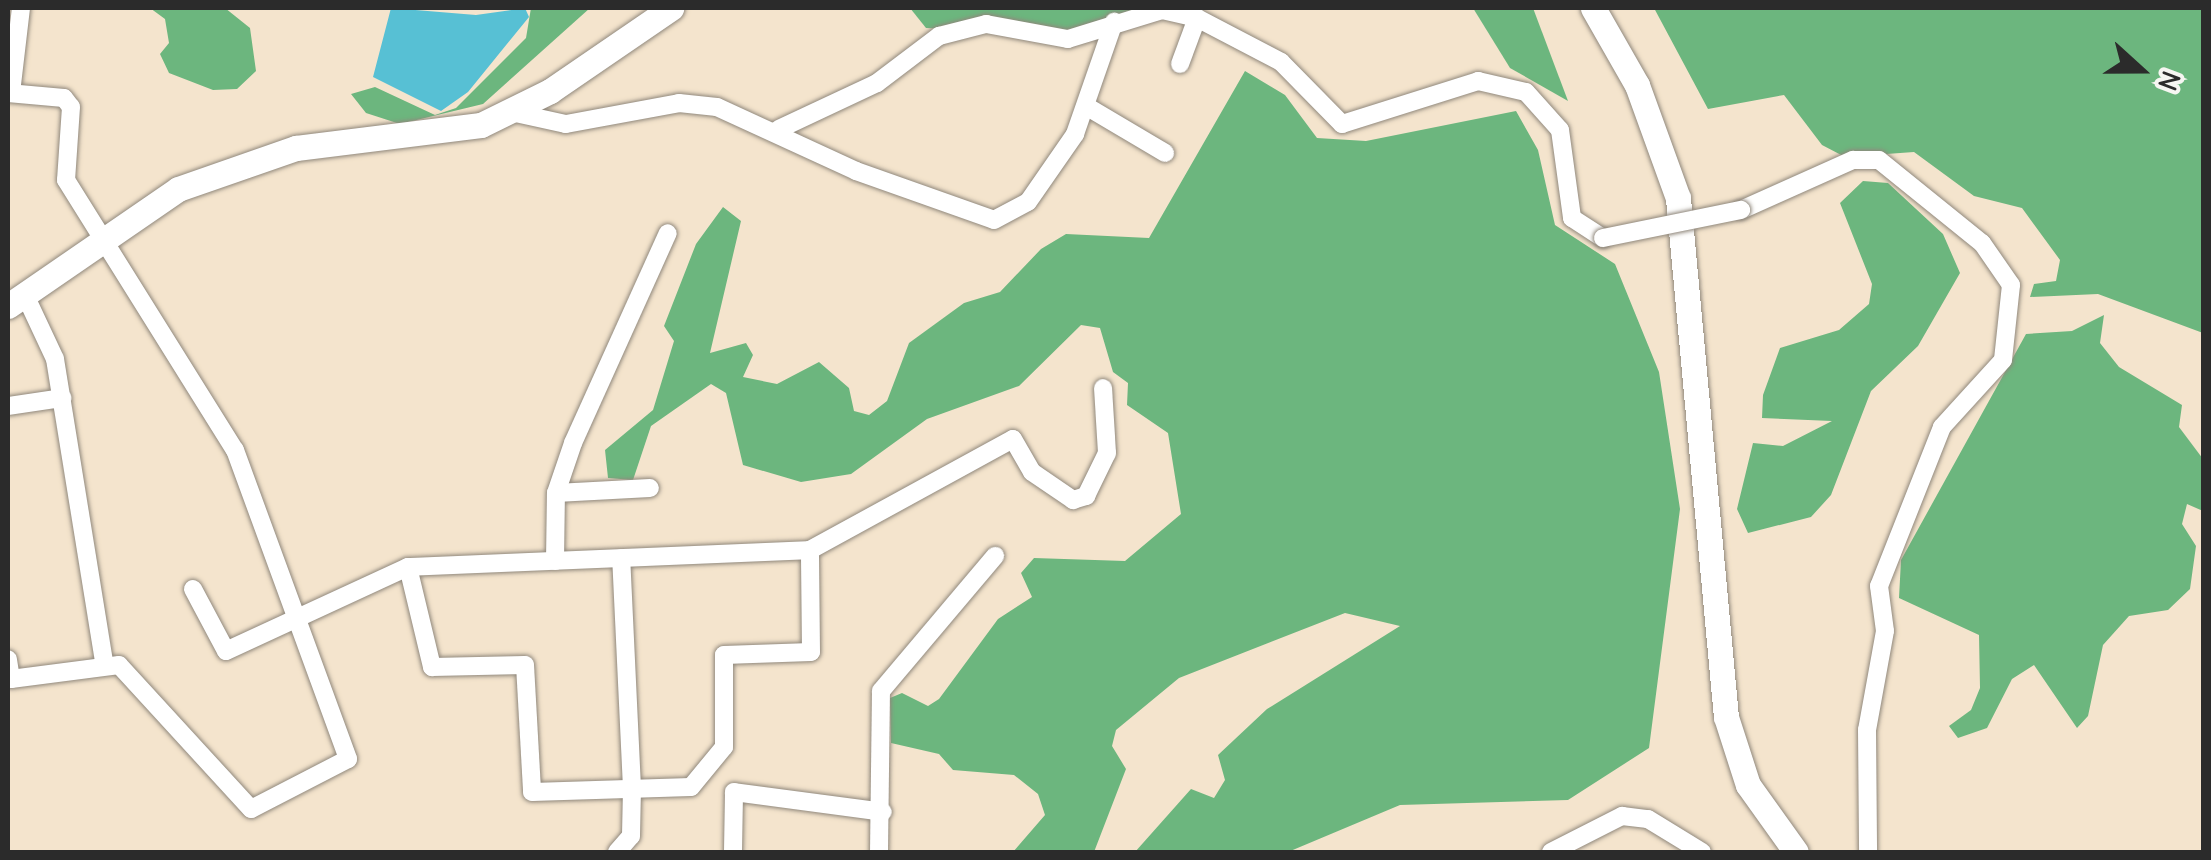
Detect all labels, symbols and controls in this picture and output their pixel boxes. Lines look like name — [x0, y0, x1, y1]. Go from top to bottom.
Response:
north arrow — [2091, 20, 2191, 120]
text: N — [2151, 66, 2187, 95]

